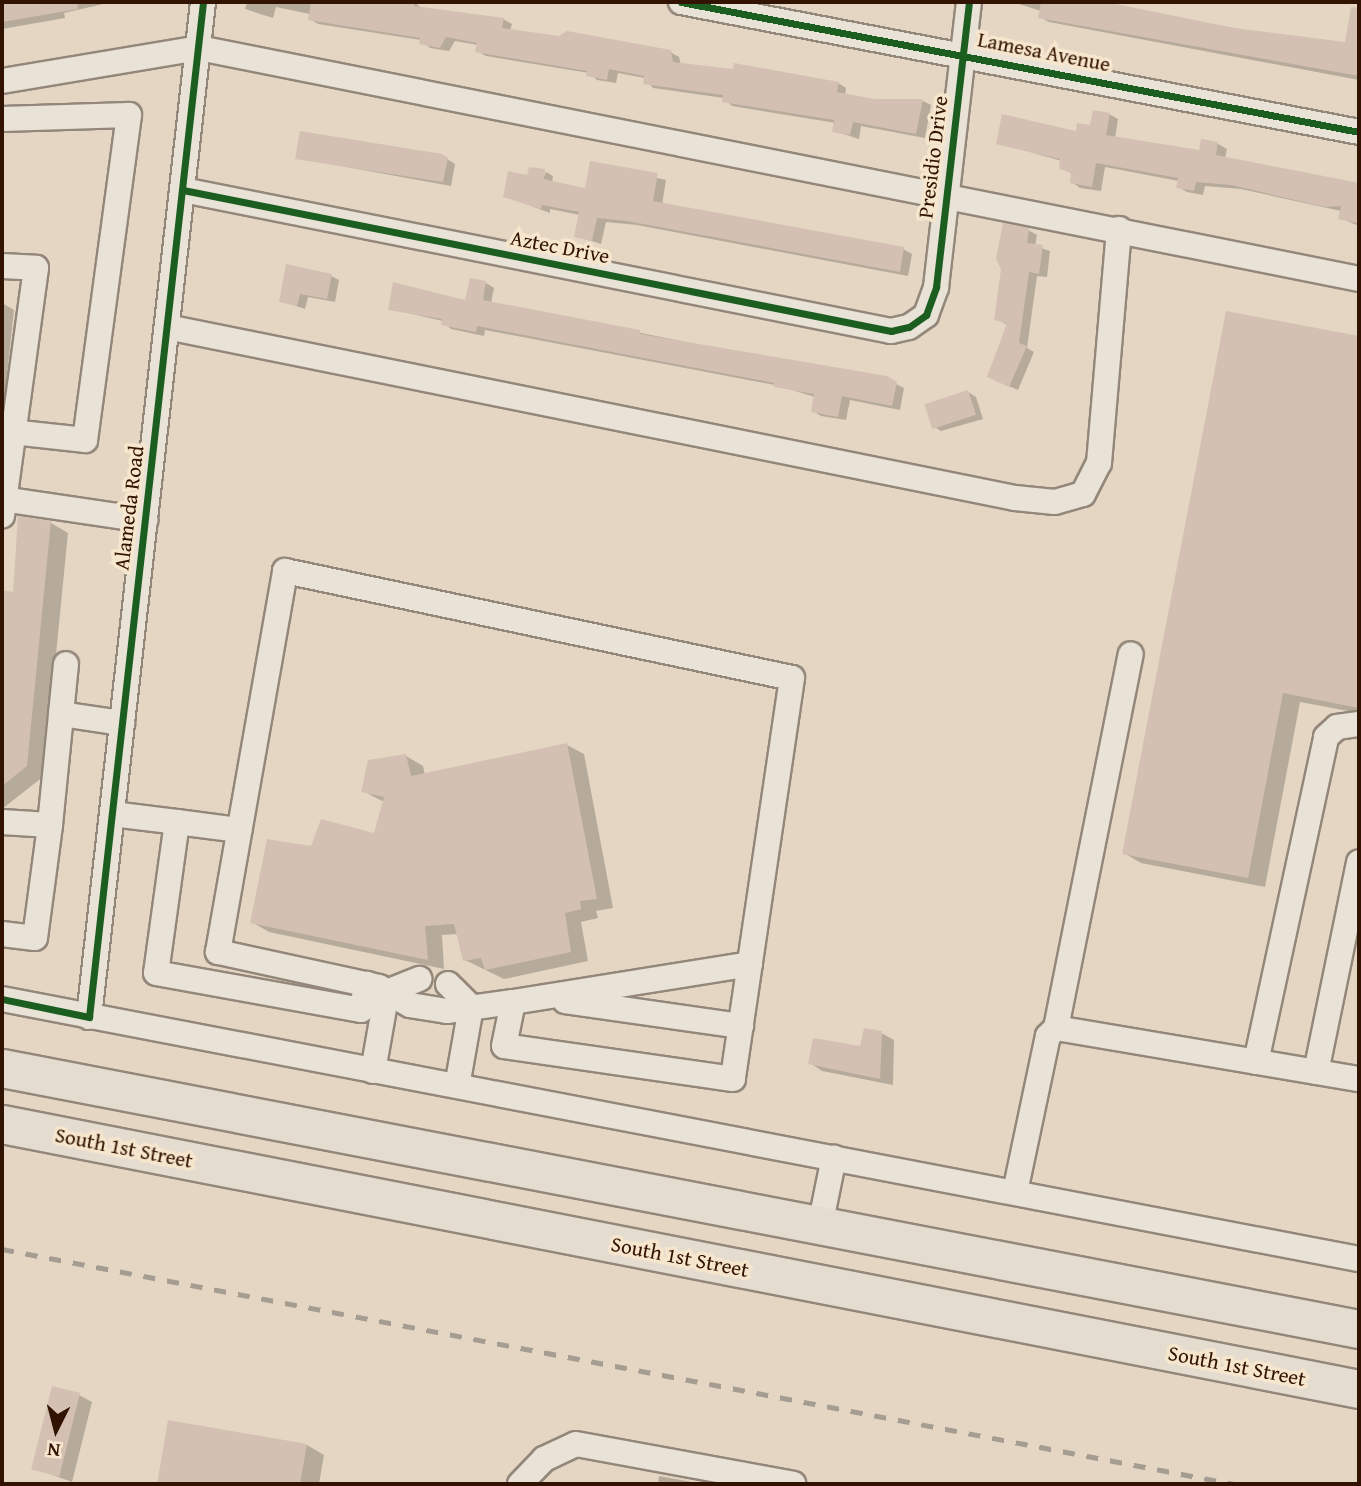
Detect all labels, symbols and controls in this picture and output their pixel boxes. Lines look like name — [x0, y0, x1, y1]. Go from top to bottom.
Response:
street label: Lamesa Avenue — [976, 27, 1112, 77]
street label: Presidio Drive — [913, 94, 953, 220]
street label: Aztec Drive — [508, 225, 612, 269]
street label: Alameda Road — [109, 444, 149, 572]
street label: South 1st Street — [53, 1122, 195, 1174]
street label: South 1st Street — [609, 1231, 751, 1283]
street label: South 1st Street — [1166, 1340, 1308, 1392]
north arrow — [21, 1395, 91, 1465]
text: N — [46, 1436, 62, 1465]

